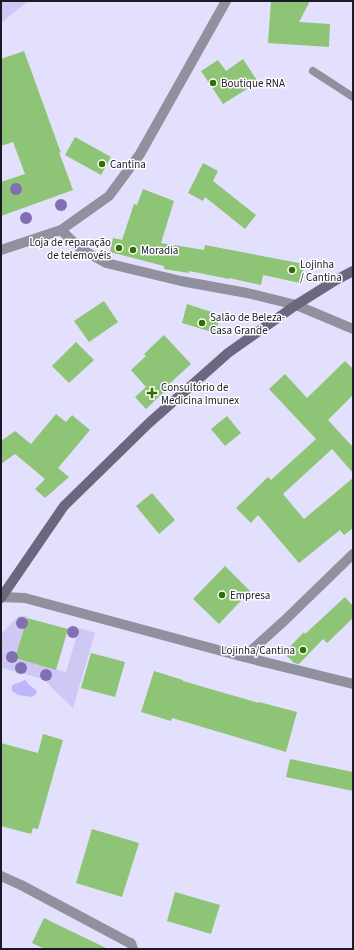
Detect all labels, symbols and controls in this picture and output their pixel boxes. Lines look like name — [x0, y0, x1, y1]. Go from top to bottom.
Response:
place label: Boutique RNA — [221, 76, 285, 91]
marker: Boutique RNA — [208, 78, 218, 88]
place label: Cantina — [110, 157, 146, 172]
marker: Cantina — [97, 159, 107, 169]
place label: Loja de reparação de telemovéis — [29, 235, 111, 263]
marker: Loja de reparação de telemovéis — [114, 243, 124, 253]
place label: Moradia — [141, 243, 178, 258]
marker: Moradia — [128, 245, 138, 255]
place label: Lojinha / Cantina — [300, 257, 342, 285]
marker: Lojinha / Cantina — [287, 265, 297, 275]
place label: Salão de Beleza- Casa Grande — [210, 310, 285, 338]
marker: Salão de Beleza- Casa Grande — [197, 318, 207, 328]
place label: Consultório de Medicina Imunex — [161, 380, 239, 408]
marker: Consultório de Medicina Imunex — [146, 387, 158, 399]
place label: Empresa — [230, 588, 270, 603]
marker: Empresa — [217, 590, 227, 600]
place label: Lojinha/Cantina — [221, 643, 295, 658]
marker: Lojinha/Cantina — [298, 645, 308, 655]

